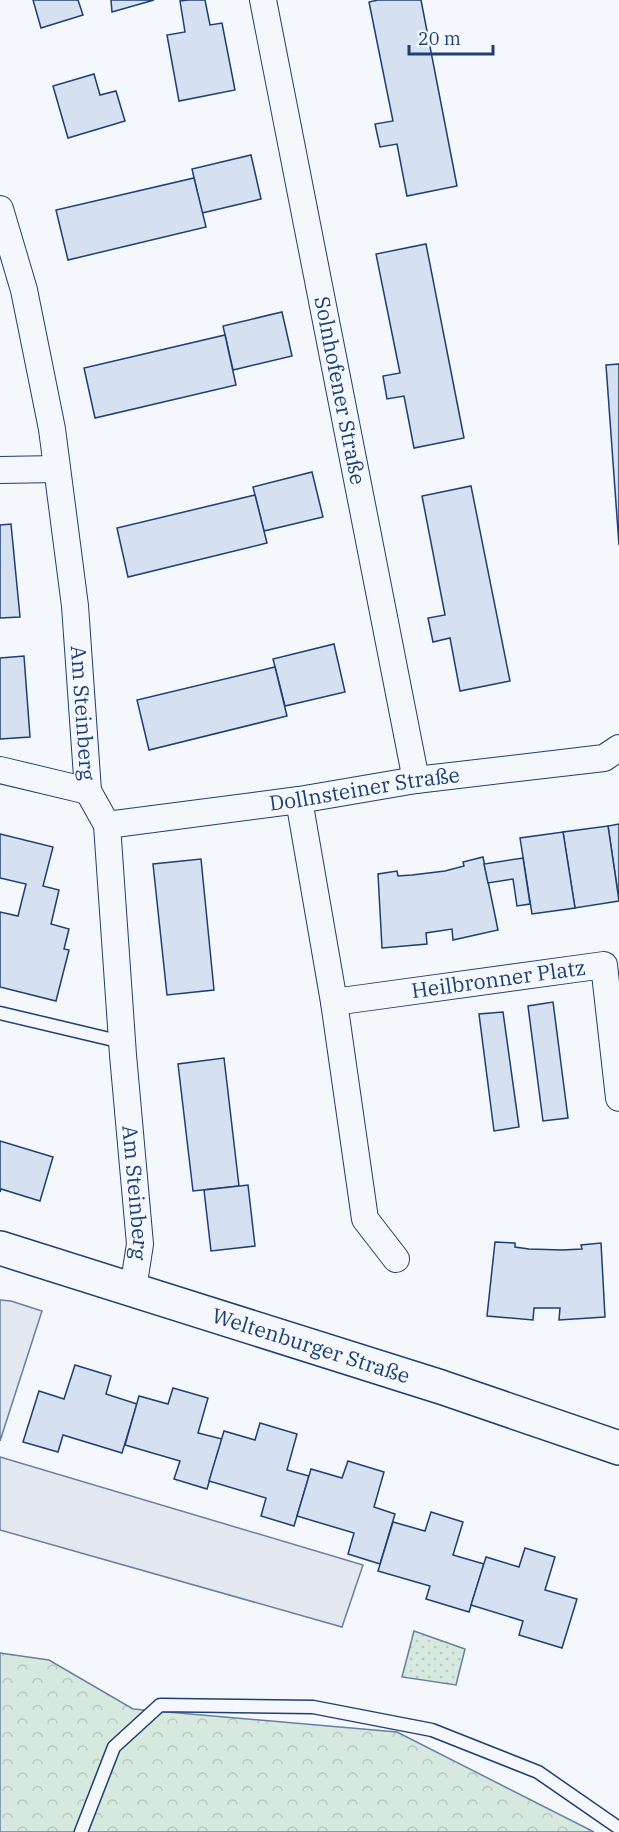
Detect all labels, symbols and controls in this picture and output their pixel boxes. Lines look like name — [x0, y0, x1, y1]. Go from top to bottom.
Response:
scale bar — [409, 18, 493, 56]
text: 20 m — [418, 27, 461, 50]
street label: Solnhofener Straße — [308, 294, 373, 487]
street label: Am Steinberg — [65, 644, 102, 782]
street label: Dollnsteiner Straße — [268, 760, 461, 817]
street label: Heilbronner Platz — [409, 953, 587, 1004]
street label: Am Steinberg — [116, 1124, 156, 1263]
street label: Weltenburger Straße — [209, 1301, 414, 1389]

